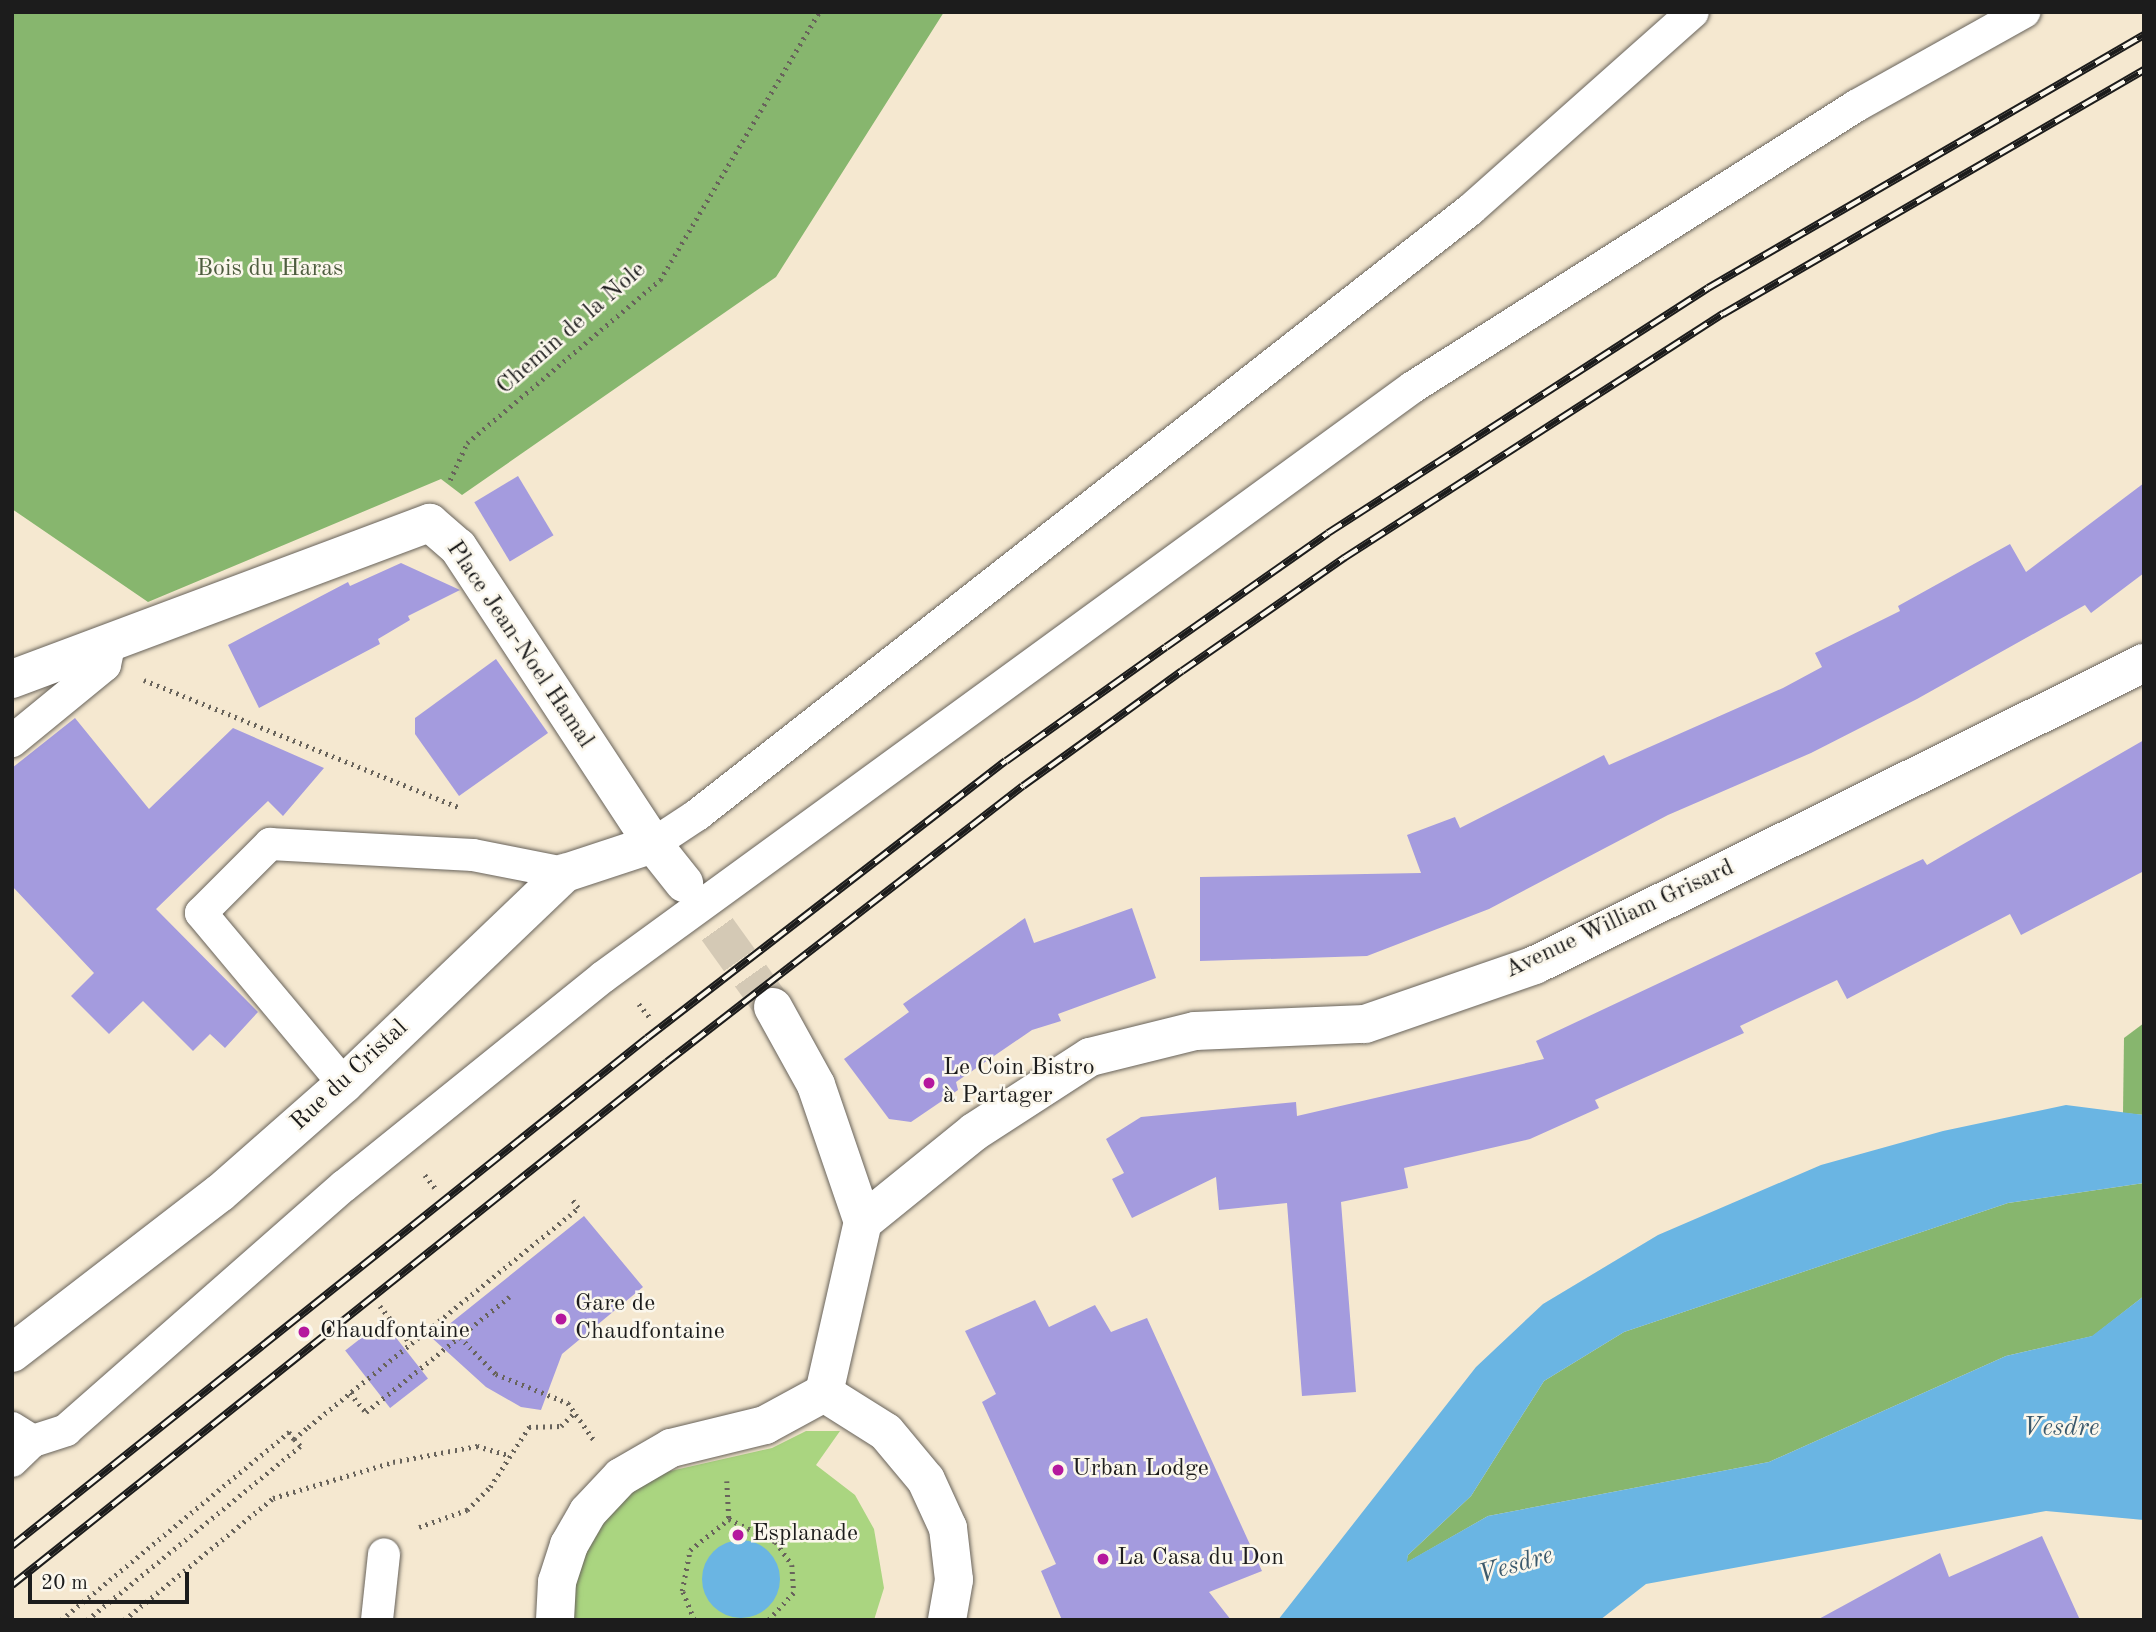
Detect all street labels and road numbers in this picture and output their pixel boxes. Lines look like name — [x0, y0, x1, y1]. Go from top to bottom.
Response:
street label: Chemin de la Nole — [491, 256, 653, 402]
street label: Place Jean-Noel Hamal — [439, 536, 599, 754]
street label: Avenue William Grisard — [1501, 854, 1739, 986]
street label: Rue du Cristal — [286, 1015, 414, 1137]

